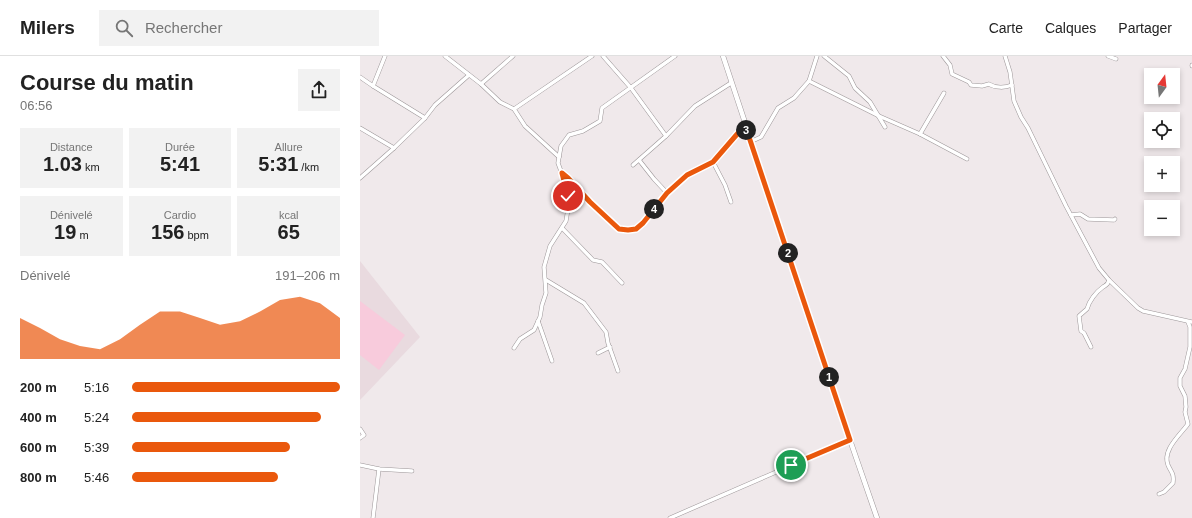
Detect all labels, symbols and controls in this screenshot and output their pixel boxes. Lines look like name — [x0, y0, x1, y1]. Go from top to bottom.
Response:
search box — [99, 10, 379, 46]
text: Milers — [20, 17, 75, 38]
icon: search — [113, 17, 135, 39]
text: Rechercher — [145, 19, 222, 36]
text: Carte — [989, 20, 1023, 36]
text: Calques — [1045, 20, 1096, 36]
text: Partager — [1118, 20, 1172, 36]
north arrow — [1144, 68, 1180, 104]
map controls — [1144, 68, 1180, 236]
button: share — [298, 69, 340, 111]
text: Course du matin — [20, 70, 194, 95]
text: 06:56 — [20, 98, 53, 113]
button: locate — [1144, 112, 1180, 148]
pin: 3 — [736, 120, 756, 140]
text: 3 — [743, 124, 749, 136]
text: Distance — [50, 141, 93, 153]
text: Durée — [165, 141, 195, 153]
text: Allure — [275, 141, 303, 153]
text: 1.03 — [43, 153, 82, 175]
text: 5:41 — [160, 153, 200, 175]
text: 5:31 — [258, 153, 298, 175]
button: + — [1144, 156, 1180, 192]
text: km — [82, 161, 100, 173]
text: /km — [298, 161, 319, 173]
pin — [551, 179, 585, 213]
icon: check — [557, 185, 579, 207]
pin: 4 — [644, 199, 664, 219]
button: − — [1144, 200, 1180, 236]
text: 4 — [651, 203, 657, 215]
text: Dénivelé — [50, 209, 93, 221]
text: Cardio — [164, 209, 196, 221]
text: kcal — [279, 209, 298, 221]
text: 19 — [54, 221, 76, 243]
text: 156 — [151, 221, 184, 243]
text: 65 — [278, 221, 300, 243]
text: m — [76, 229, 89, 241]
text: bpm — [184, 229, 209, 241]
pin: 2 — [778, 243, 798, 263]
text: 2 — [785, 247, 791, 259]
text: Dénivelé — [20, 268, 71, 283]
text: 191–206 m — [275, 268, 340, 283]
pin: 1 — [819, 367, 839, 387]
text: 1 — [826, 371, 832, 383]
text: 200 m — [20, 380, 57, 395]
text: 5:16 — [84, 380, 109, 395]
text: 400 m — [20, 410, 57, 425]
text: 5:24 — [84, 410, 109, 425]
text: 600 m — [20, 440, 57, 455]
text: 5:39 — [84, 440, 109, 455]
pin — [774, 448, 808, 482]
icon: arrive — [780, 454, 802, 476]
text: 800 m — [20, 470, 57, 485]
text: 5:46 — [84, 470, 109, 485]

